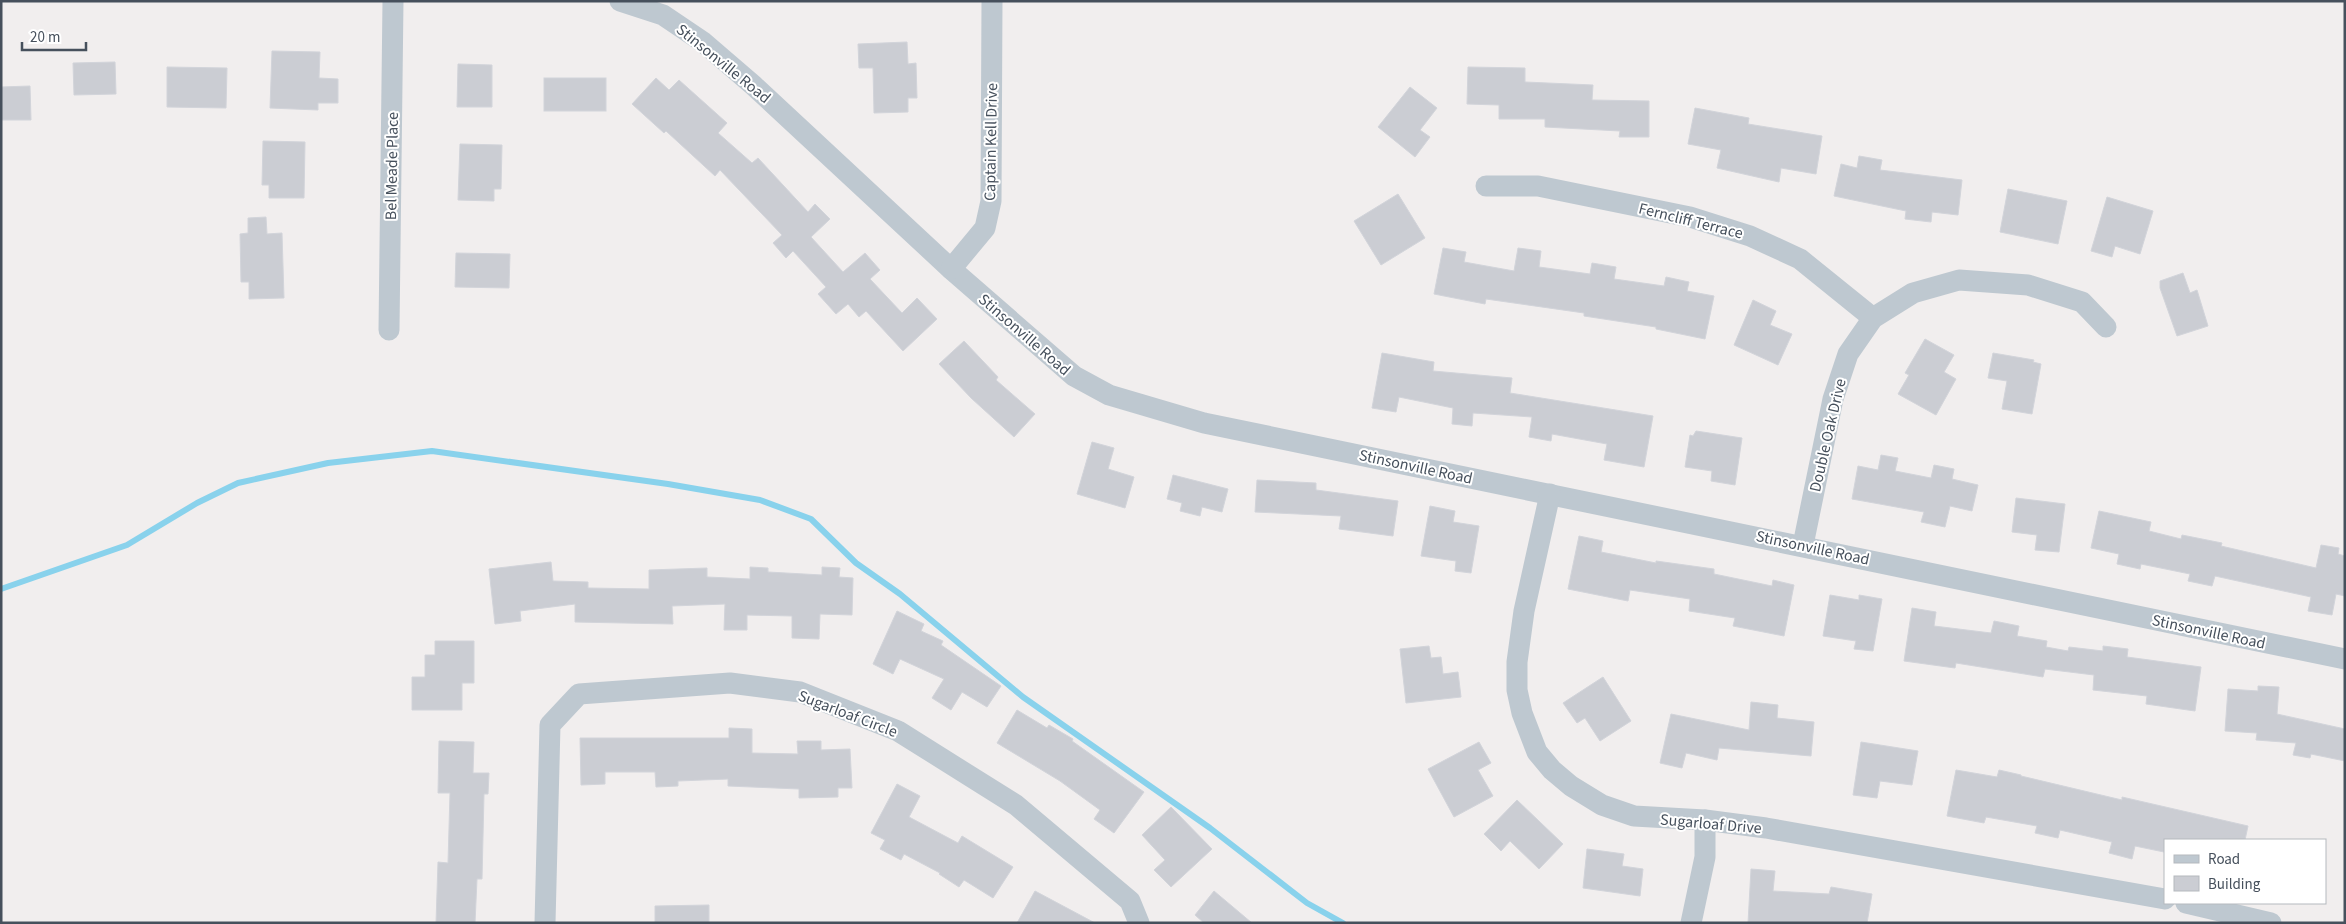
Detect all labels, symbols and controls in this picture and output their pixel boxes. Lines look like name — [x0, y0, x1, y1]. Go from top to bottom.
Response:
street label: Stinsonville Road — [672, 19, 775, 109]
scale bar — [22, 20, 86, 52]
text: 20 m — [30, 27, 60, 48]
street label: Captain Kell Drive — [979, 83, 1003, 201]
street label: Bel Meade Place — [380, 112, 404, 220]
street label: Ferncliff Terrace — [1636, 197, 1745, 245]
street label: Stinsonville Road — [974, 289, 1075, 381]
street label: Double Oak Drive — [1804, 376, 1852, 494]
street label: Stinsonville Road — [1357, 444, 1475, 490]
street label: Stinsonville Road — [1754, 525, 1872, 571]
street label: Stinsonville Road — [2150, 609, 2268, 655]
street label: Sugarloaf Circle — [795, 685, 901, 743]
street label: Sugarloaf Drive — [1659, 809, 1763, 839]
legend — [2164, 839, 2326, 904]
text: Road — [2208, 849, 2240, 870]
text: Building — [2208, 874, 2261, 895]

